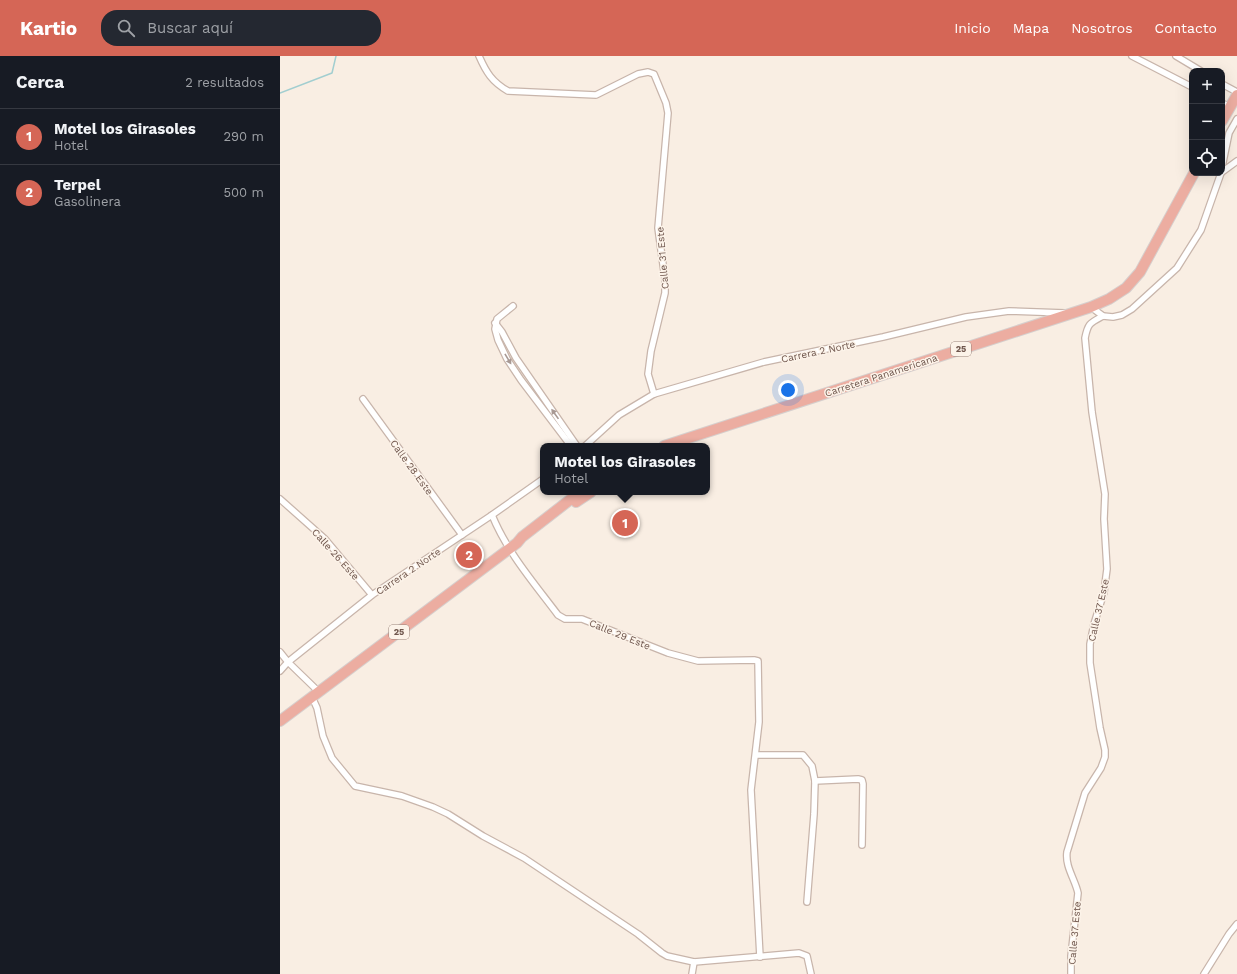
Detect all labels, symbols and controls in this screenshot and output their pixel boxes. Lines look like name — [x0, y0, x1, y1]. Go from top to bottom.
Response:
search box — [101, 10, 381, 46]
text: Kartio — [20, 17, 77, 40]
icon: search — [115, 17, 137, 39]
text: Buscar aquí — [147, 19, 233, 37]
text: Inicio — [954, 20, 991, 36]
text: Mapa — [1013, 20, 1049, 36]
text: Nosotros — [1071, 20, 1133, 36]
text: Contacto — [1155, 20, 1217, 36]
map controls — [1189, 68, 1225, 176]
button: + — [1189, 68, 1225, 104]
text: Cerca — [16, 72, 64, 92]
text: 2 resultados — [185, 75, 264, 90]
button: − — [1189, 104, 1225, 140]
text: Motel los Girasoles — [54, 120, 196, 138]
text: 1 — [26, 129, 32, 144]
text: 290 m — [223, 129, 264, 144]
text: Hotel — [54, 138, 88, 153]
button: locate — [1189, 140, 1225, 176]
text: Terpel — [54, 176, 101, 194]
text: 2 — [25, 185, 33, 200]
text: 500 m — [223, 185, 264, 200]
text: Gasolinera — [54, 194, 121, 209]
street label: Calle 31 Este — [654, 226, 671, 290]
street label: Carrera 2 Norte — [780, 338, 856, 365]
road number: 25 — [951, 342, 971, 356]
street label: Carretera Panamericana — [824, 352, 939, 399]
one-way arrow — [505, 353, 512, 365]
your location — [778, 380, 798, 400]
one-way arrow — [551, 409, 559, 419]
street label: Calle 28 Este — [388, 438, 435, 497]
popup — [540, 443, 710, 495]
text: Motel los Girasoles — [554, 453, 696, 471]
text: Hotel — [554, 471, 588, 486]
pin: 1 — [612, 508, 638, 538]
street label: Calle 26 Este — [310, 527, 362, 582]
pin: 2 — [456, 540, 482, 570]
street label: Carrera 2 Norte — [374, 546, 443, 597]
street label: Calle 37 Este — [1086, 578, 1111, 642]
street label: Calle 29 Este — [588, 617, 652, 652]
road number: 25 — [389, 625, 409, 639]
street label: Calle 37 Este — [1066, 901, 1083, 965]

